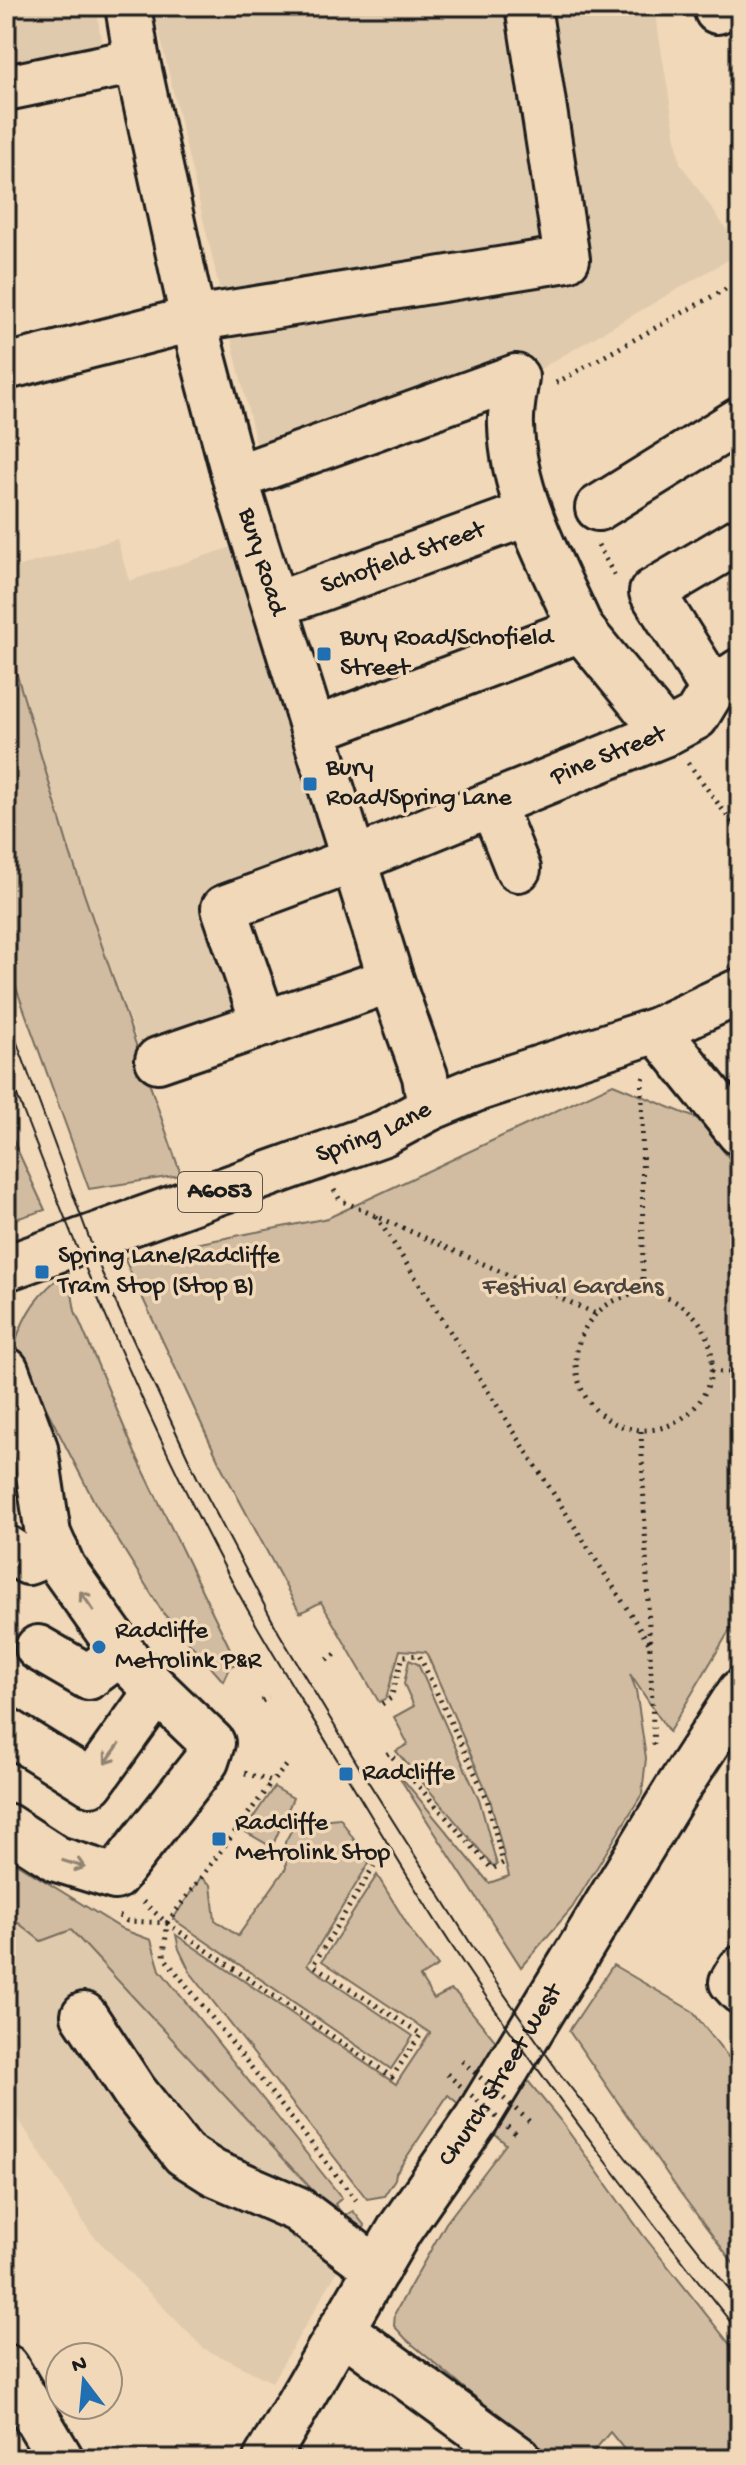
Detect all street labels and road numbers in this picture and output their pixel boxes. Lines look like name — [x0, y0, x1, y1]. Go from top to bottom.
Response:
street label: Bury Road — [230, 504, 293, 621]
street label: Schofield Street — [317, 514, 491, 603]
street label: Pine Street — [545, 718, 673, 794]
street label: Spring Lane — [312, 1094, 438, 1171]
road number: A6053 — [178, 1172, 262, 1212]
street label: Church Street West — [432, 1977, 571, 2173]

